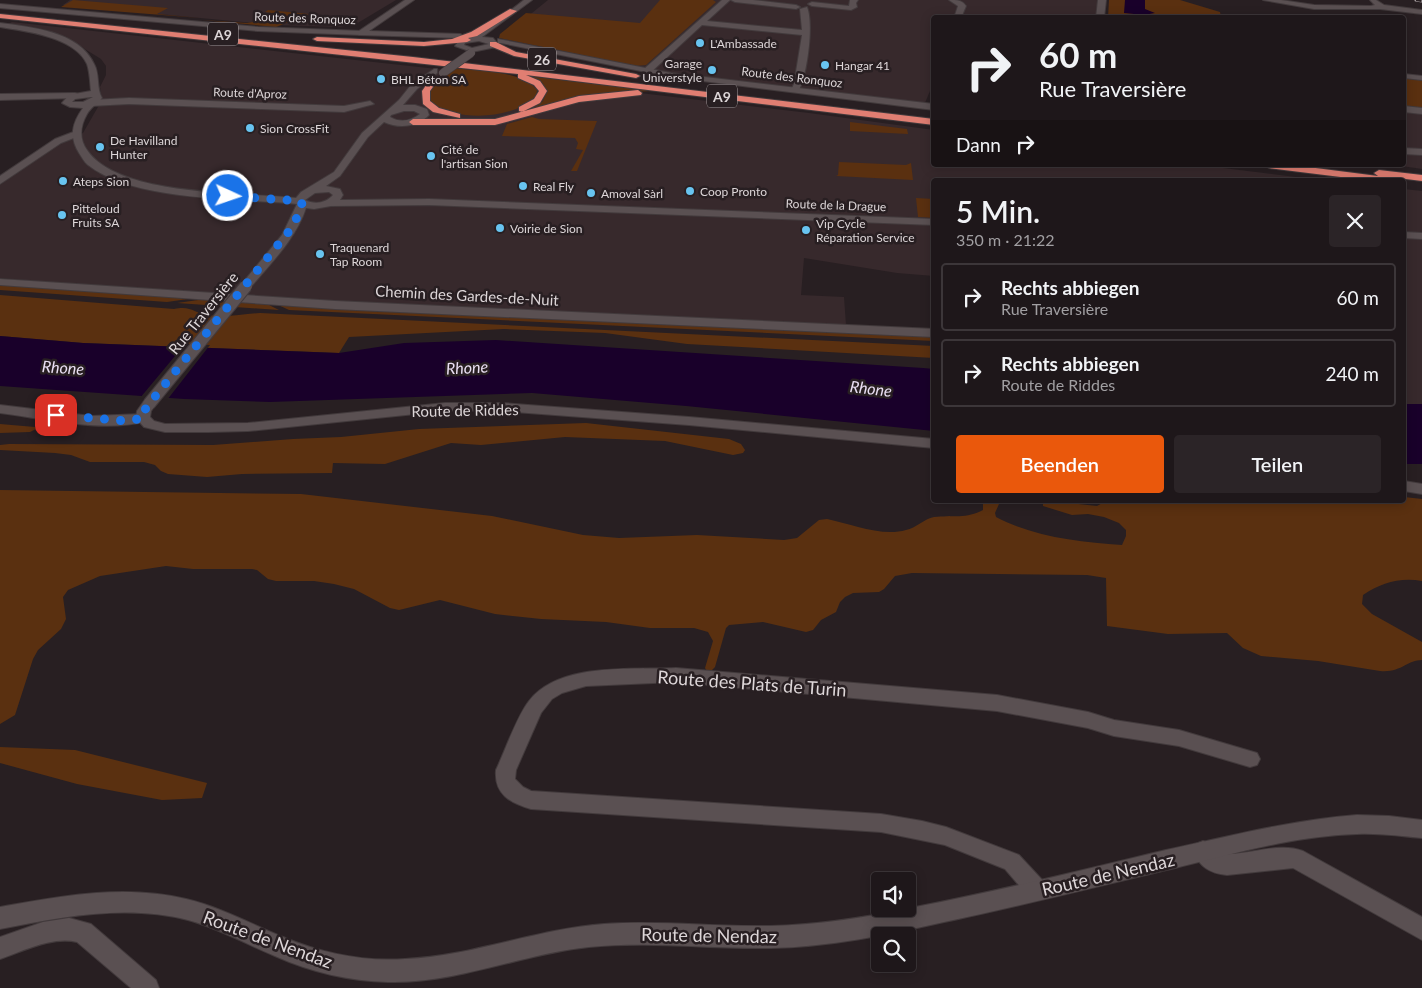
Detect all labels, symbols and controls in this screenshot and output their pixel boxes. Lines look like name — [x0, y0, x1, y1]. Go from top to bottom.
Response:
street label: Route des Ronquoz — [254, 9, 357, 27]
road number: A9 — [208, 22, 238, 46]
text: 60 m — [1039, 33, 1117, 75]
icon: right — [956, 35, 1021, 100]
place label: L'Ambassade — [710, 36, 777, 51]
marker: L'Ambassade — [694, 37, 706, 49]
road number: 26 — [528, 48, 556, 70]
place label: Garage Universtyle — [642, 56, 702, 85]
place label: Hangar 41 — [835, 58, 890, 73]
marker: Hangar 41 — [819, 59, 831, 71]
street label: Route des Ronquoz — [741, 63, 844, 91]
marker: Garage Universtyle — [706, 64, 718, 76]
place label: BHL Béton SA — [391, 72, 467, 87]
marker: BHL Béton SA — [375, 73, 387, 85]
text: Rue Traversière — [1039, 75, 1187, 102]
street label: Route d'Aproz — [213, 84, 288, 102]
road number: A9 — [707, 84, 737, 108]
place label: Sion CrossFit — [260, 121, 330, 136]
marker: Sion CrossFit — [244, 122, 256, 134]
icon: right — [1011, 130, 1039, 158]
place label: De Havilland Hunter — [110, 133, 177, 162]
text: Dann — [956, 133, 1001, 156]
marker: De Havilland Hunter — [94, 141, 106, 153]
place label: Cité de l'artisan Sion — [441, 142, 508, 171]
marker: Cité de l'artisan Sion — [425, 150, 437, 162]
position arrow — [201, 169, 253, 221]
place label: Ateps Sion — [73, 174, 129, 189]
marker: Ateps Sion — [57, 175, 69, 187]
place label: Real Fly — [533, 179, 575, 194]
marker: Real Fly — [517, 180, 529, 192]
place label: Coop Pronto — [700, 184, 767, 199]
marker: Coop Pronto — [684, 185, 696, 197]
place label: Amoval Sàrl — [601, 186, 663, 201]
marker: Amoval Sàrl — [585, 187, 597, 199]
text: 5 Min. — [956, 193, 1040, 229]
button: close — [1329, 195, 1381, 247]
street label: Route de la Drague — [785, 196, 887, 214]
place label: Pitteloud Fruits SA — [72, 201, 120, 230]
marker: Pitteloud Fruits SA — [56, 209, 68, 221]
place label: Vip Cycle Réparation Service — [816, 216, 915, 245]
place label: Voirie de Sion — [510, 221, 583, 236]
marker: Voirie de Sion — [494, 222, 506, 234]
marker: Vip Cycle Réparation Service — [800, 224, 812, 236]
text: 350 m · 21:22 — [956, 230, 1055, 249]
place label: Traquenard Tap Room — [330, 240, 389, 269]
marker: Traquenard Tap Room — [314, 248, 326, 260]
street label: Rue Traversière — [164, 268, 242, 358]
text: Rechts abbiegen — [1001, 276, 1139, 299]
street label: Chemin des Gardes-de-Nuit — [375, 281, 560, 309]
icon: right — [958, 283, 986, 311]
text: 60 m — [1336, 286, 1379, 309]
text: Rue Traversière — [1001, 299, 1108, 318]
text: Rechts abbiegen — [1001, 352, 1139, 375]
water label: Rhone — [41, 356, 85, 378]
water label: Rhone — [445, 356, 489, 378]
icon: right — [958, 359, 986, 387]
text: 240 m — [1325, 362, 1379, 385]
text: Route de Riddes — [1001, 375, 1115, 394]
water label: Rhone — [849, 376, 893, 400]
pin — [35, 394, 77, 436]
street label: Route de Riddes — [411, 400, 519, 420]
icon: arrive — [42, 401, 70, 429]
button: Beenden — [956, 435, 1164, 493]
button: Teilen — [1174, 435, 1381, 493]
street label: Route des Plats de Turin — [657, 665, 847, 701]
street label: Route de Nendaz — [1039, 848, 1177, 900]
map controls — [871, 872, 916, 972]
button: sound — [871, 872, 916, 917]
street label: Route de Nendaz — [200, 905, 336, 973]
street label: Route de Nendaz — [641, 923, 777, 947]
button: search — [871, 927, 916, 972]

